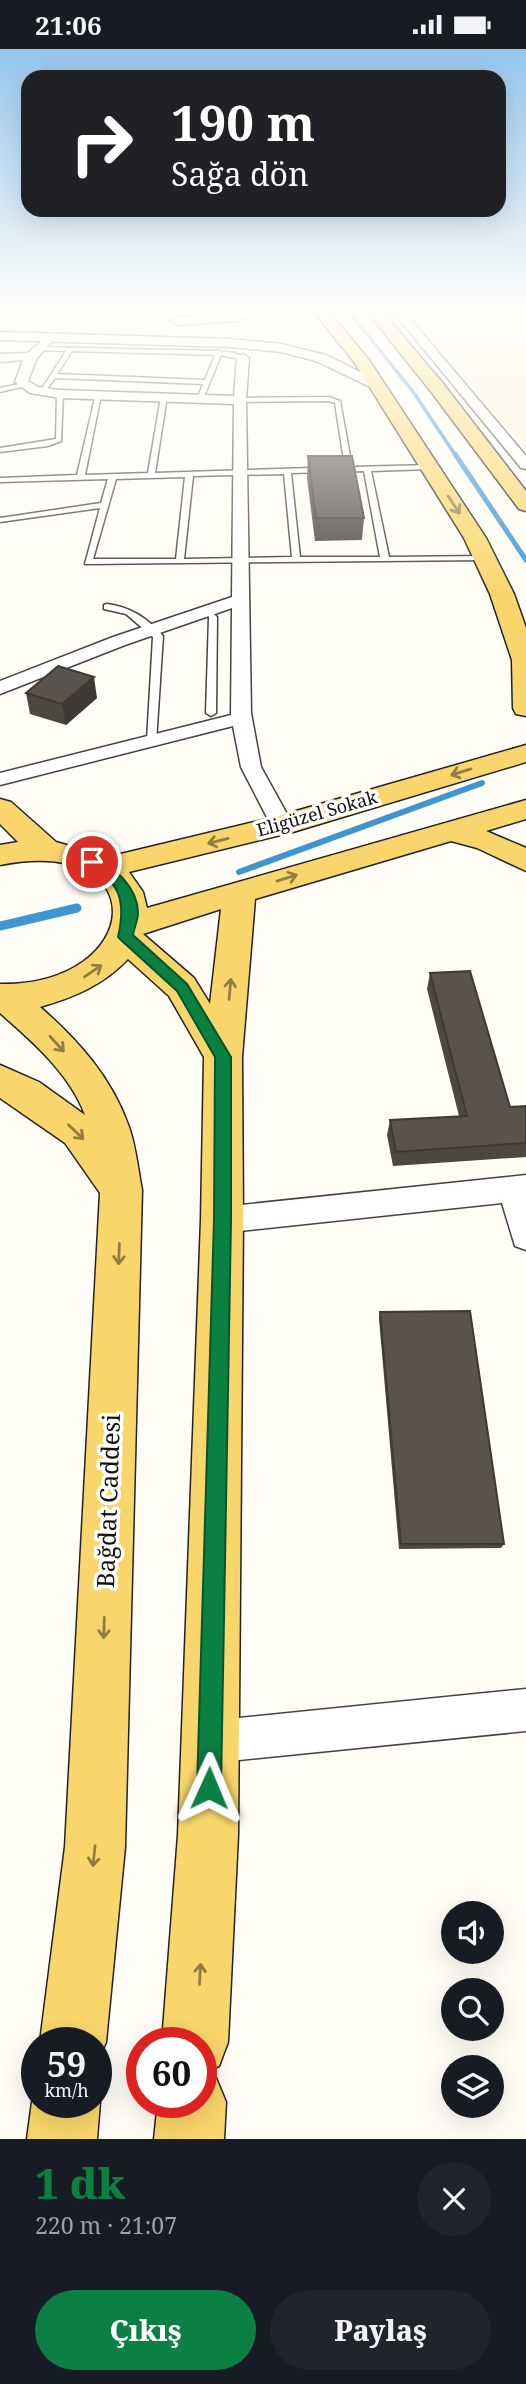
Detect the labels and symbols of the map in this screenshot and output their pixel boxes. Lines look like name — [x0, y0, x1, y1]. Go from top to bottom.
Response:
one-way arrow — [447, 495, 461, 514]
one-way arrow — [450, 767, 472, 780]
street label: Eligüzel Sokak — [254, 784, 380, 842]
pin — [62, 832, 122, 892]
one-way arrow — [207, 835, 230, 848]
one-way arrow — [276, 871, 298, 884]
one-way arrow — [83, 964, 103, 978]
one-way arrow — [223, 978, 236, 1001]
one-way arrow — [48, 1035, 65, 1052]
one-way arrow — [67, 1124, 85, 1140]
one-way arrow — [112, 1242, 125, 1265]
street label: Bağdat Caddesi — [88, 1413, 127, 1589]
one-way arrow — [97, 1617, 110, 1640]
position arrow — [172, 1751, 246, 1825]
one-way arrow — [87, 1844, 100, 1867]
one-way arrow — [193, 1963, 206, 1986]
speed limit sign: 60 — [126, 2027, 217, 2118]

